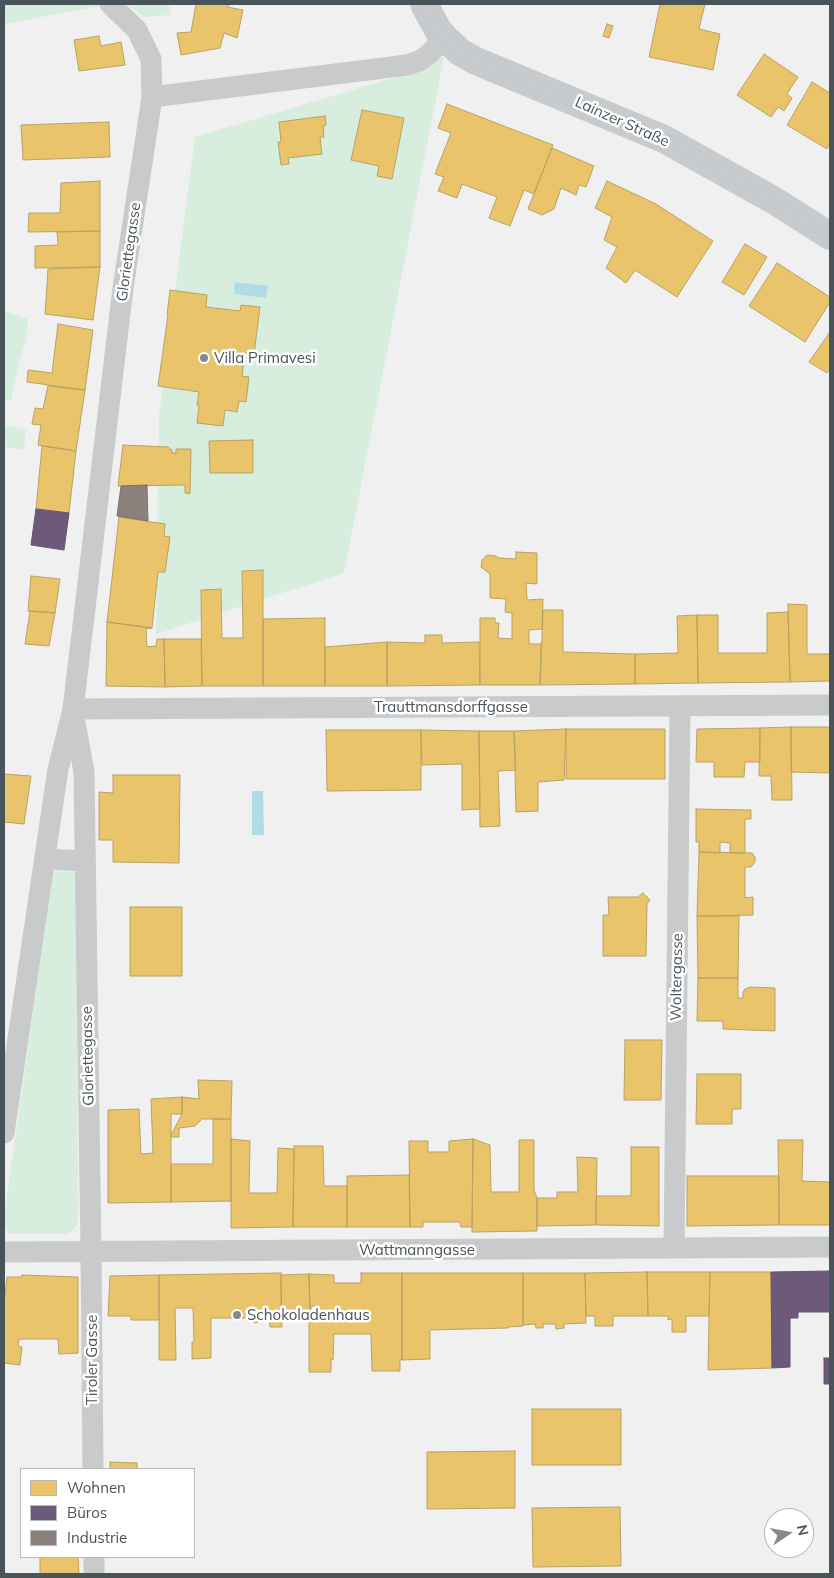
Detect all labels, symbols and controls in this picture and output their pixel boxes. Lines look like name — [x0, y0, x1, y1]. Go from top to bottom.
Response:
street label: Lainzer Straße — [572, 93, 672, 151]
street label: Gloriettegasse — [113, 201, 145, 303]
place label: Villa Primavesi — [214, 349, 316, 367]
marker: Villa Primavesi — [198, 352, 210, 364]
street label: Trauttmansdorffgasse — [374, 698, 528, 716]
street label: Woltergasse — [667, 933, 687, 1021]
street label: Gloriettegasse — [78, 1006, 98, 1106]
street label: Wattmanngasse — [359, 1241, 475, 1259]
place label: Schokoladenhaus — [247, 1306, 370, 1324]
marker: Schokoladenhaus — [231, 1309, 243, 1321]
street label: Tiroler Gasse — [83, 1315, 101, 1405]
legend — [20, 1468, 195, 1558]
text: Wohnen — [67, 1478, 126, 1497]
text: Büros — [67, 1503, 107, 1522]
north arrow — [764, 1508, 814, 1558]
text: N — [793, 1523, 813, 1537]
text: Industrie — [67, 1528, 127, 1547]

